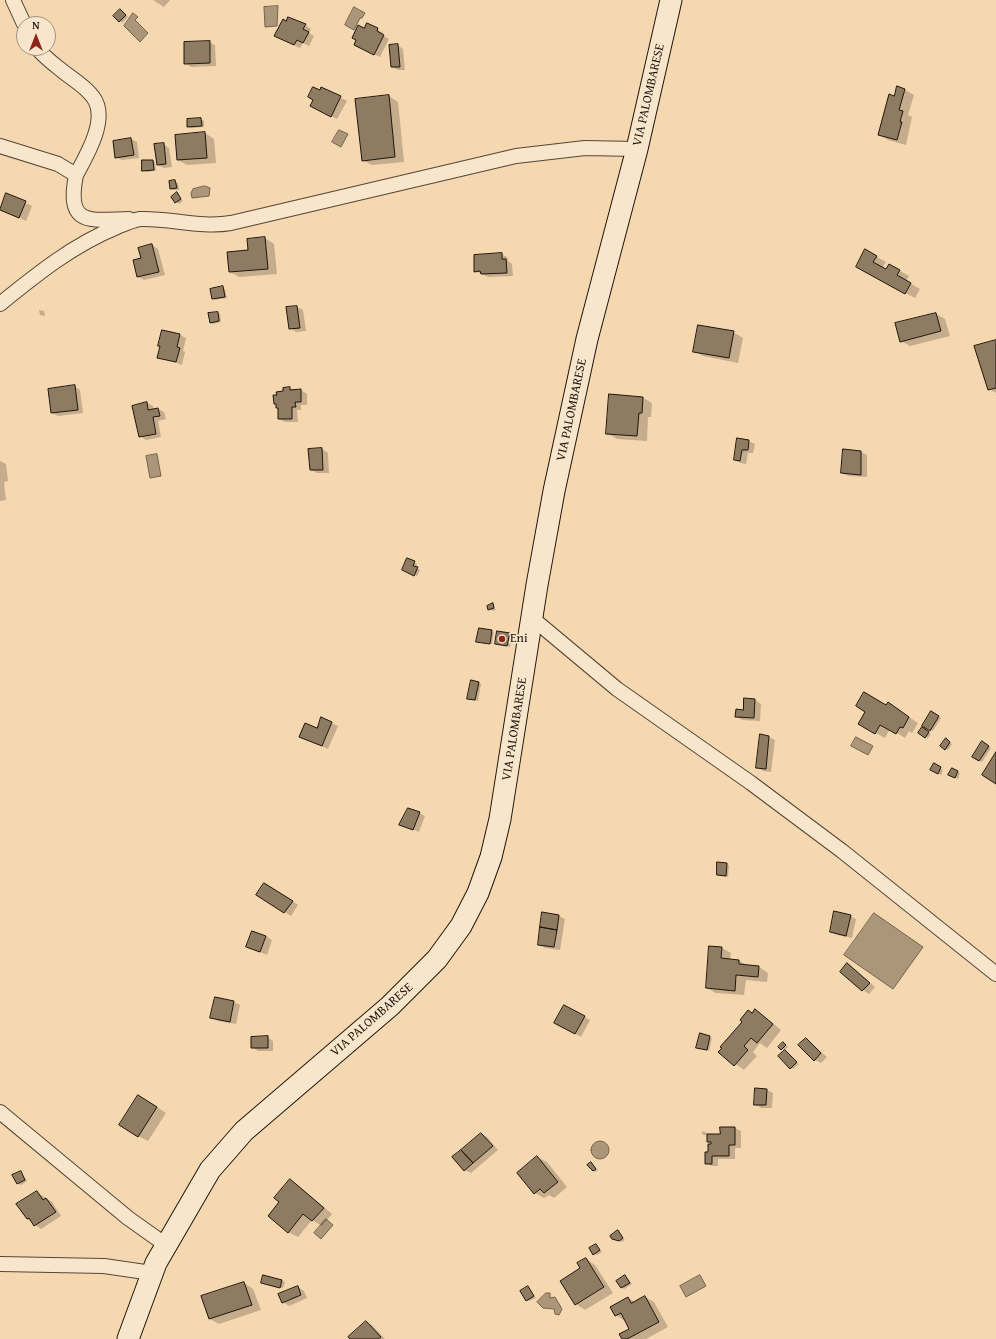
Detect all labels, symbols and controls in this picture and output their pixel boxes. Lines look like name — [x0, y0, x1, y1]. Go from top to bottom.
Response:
north arrow — [16, 16, 56, 56]
text: N — [32, 17, 40, 33]
street label: VIA PALOMBARESE — [630, 42, 668, 148]
street label: VIA PALOMBARESE — [554, 357, 590, 463]
place label: Eni — [510, 631, 528, 647]
marker: Eni — [497, 634, 507, 644]
street label: VIA PALOMBARESE — [499, 676, 531, 782]
street label: VIA PALOMBARESE — [327, 980, 417, 1060]

